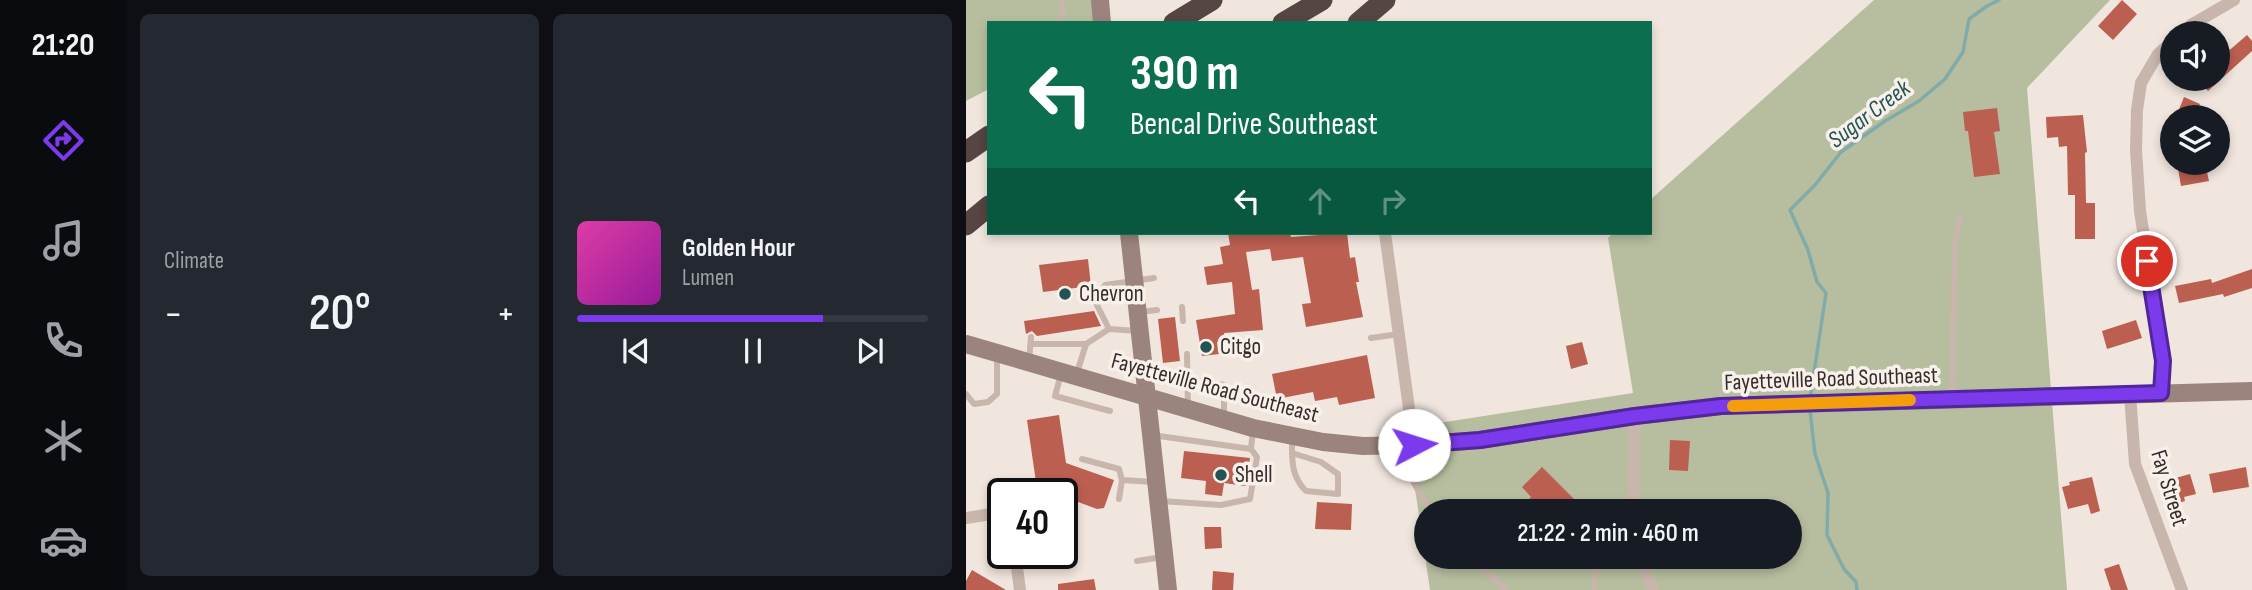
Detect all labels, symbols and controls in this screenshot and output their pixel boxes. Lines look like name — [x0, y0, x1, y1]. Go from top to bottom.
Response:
map controls — [2160, 21, 2230, 175]
button: sound — [2160, 21, 2230, 91]
text: 21:20 — [32, 26, 95, 65]
text: 390 m — [1130, 45, 1239, 104]
icon: left — [1015, 49, 1106, 140]
water label: Sugar Creek — [1822, 73, 1917, 154]
text: Bencal Drive Southeast — [1130, 105, 1378, 144]
button: layers — [2160, 105, 2230, 175]
icon: directions — [39, 116, 88, 165]
icon: left — [1228, 182, 1266, 220]
icon: ahead — [1301, 182, 1339, 220]
icon: right — [1374, 182, 1412, 220]
icon: music — [39, 216, 88, 265]
pin — [2117, 231, 2177, 291]
text: Golden Hour — [682, 233, 795, 264]
icon: arrive — [2128, 242, 2166, 280]
text: Climate — [164, 247, 224, 275]
text: Lumen — [682, 264, 734, 292]
place label: Chevron — [1079, 280, 1144, 308]
text: 20° — [308, 282, 371, 345]
marker: Chevron — [1057, 286, 1073, 302]
text: − — [164, 292, 183, 337]
text: + — [496, 292, 515, 337]
icon: phone — [39, 316, 88, 365]
icon: previous — [617, 332, 655, 370]
icon: pause — [734, 332, 772, 370]
icon: next — [851, 332, 889, 370]
place label: Citgo — [1220, 333, 1261, 361]
marker: Citgo — [1198, 339, 1214, 355]
street label: Fayetteville Road Southeast — [1108, 347, 1322, 429]
street label: Fayetteville Road Southeast — [1724, 361, 1938, 397]
position arrow — [1377, 408, 1451, 482]
icon: climate — [39, 416, 88, 465]
street label: Fay Street — [2144, 447, 2194, 529]
place label: Shell — [1235, 461, 1273, 489]
marker: Shell — [1213, 467, 1229, 483]
speed limit sign: 40 — [987, 478, 1078, 569]
icon: car — [39, 516, 88, 565]
text: 21:22 · 2 min · 460 m — [1517, 518, 1699, 549]

